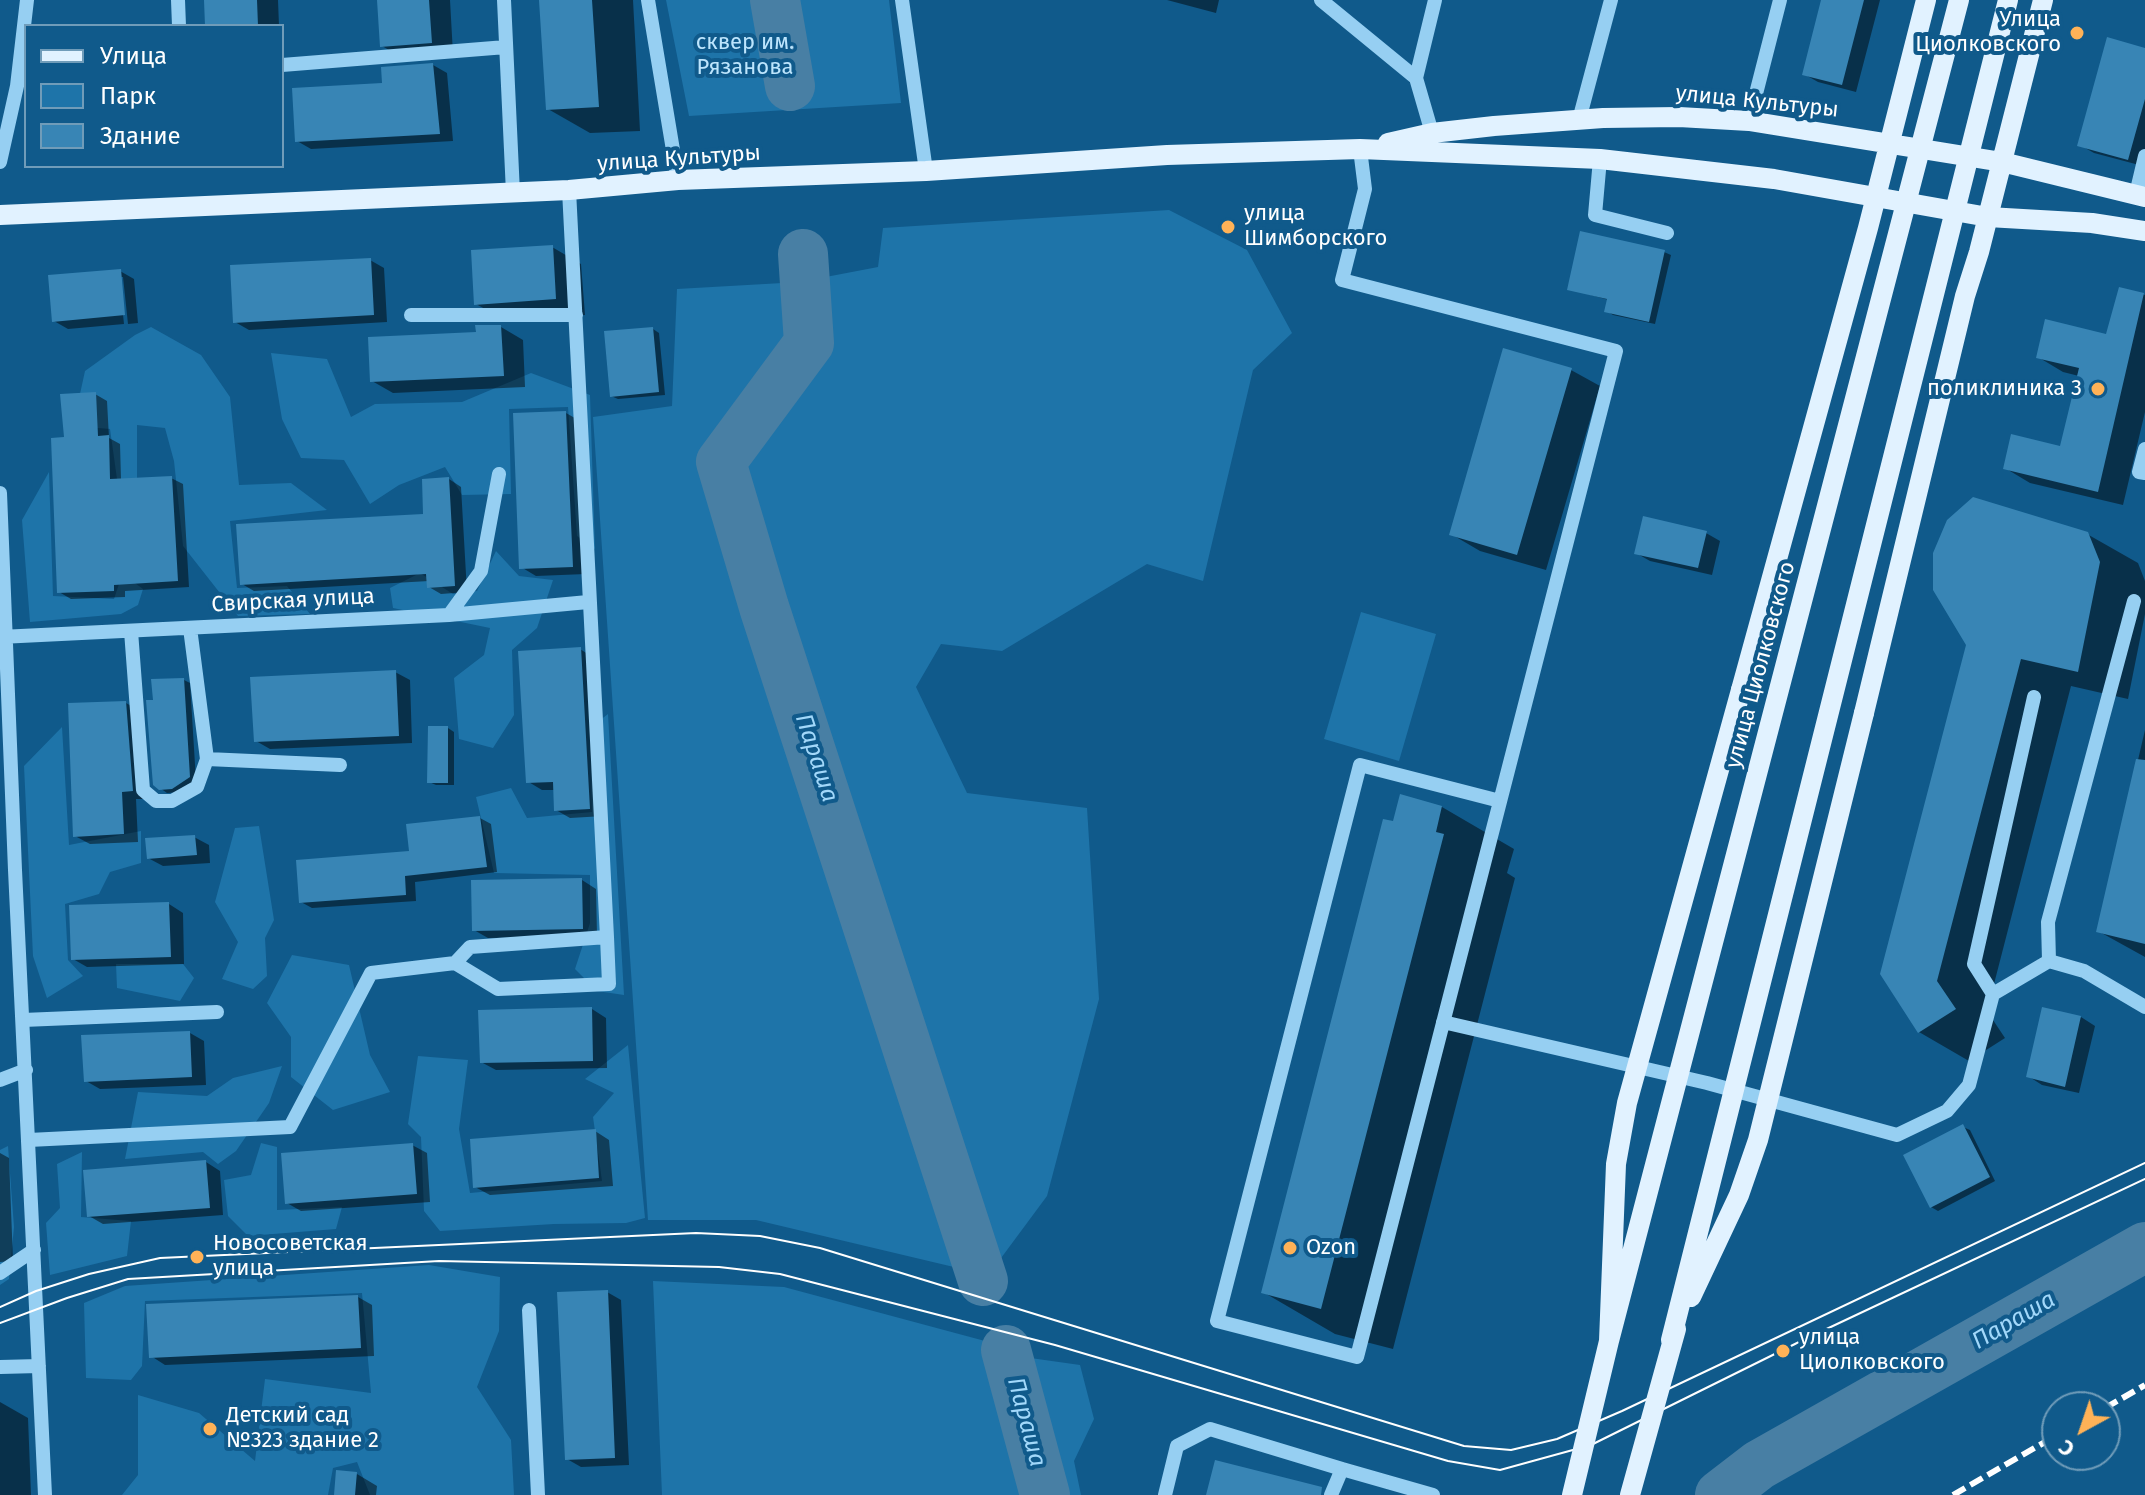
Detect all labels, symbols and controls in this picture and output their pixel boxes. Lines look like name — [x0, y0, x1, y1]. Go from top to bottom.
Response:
place label: Улица Циолковского — [1915, 7, 2061, 58]
legend — [24, 24, 284, 168]
marker: Улица Циолковского — [2068, 24, 2086, 42]
park label: сквер им. Рязанова — [696, 30, 794, 82]
text: Улица — [100, 42, 167, 70]
street label: улица Культуры — [1674, 80, 1840, 124]
text: Парк — [100, 82, 156, 110]
text: Здание — [100, 122, 181, 150]
street label: улица Культуры — [596, 140, 762, 178]
place label: улица Шимборского — [1244, 201, 1387, 252]
marker: улица Шимборского — [1219, 218, 1237, 236]
place label: поликлиника 3 — [1927, 376, 2082, 402]
marker: поликлиника 3 — [2089, 380, 2107, 398]
street label: улица Циолковского — [1721, 559, 1801, 771]
street label: Свирская улица — [211, 584, 375, 618]
water label: Параша — [788, 710, 844, 806]
place label: Новосоветская улица — [213, 1231, 368, 1282]
place label: Ozon — [1306, 1235, 1356, 1261]
marker: Ozon — [1281, 1239, 1299, 1257]
marker: Новосоветская улица — [188, 1248, 206, 1266]
water label: Параша — [1967, 1286, 2061, 1356]
place label: улица Циолковского — [1799, 1325, 1945, 1376]
marker: улица Циолковского — [1774, 1342, 1792, 1360]
water label: Параша — [1000, 1374, 1052, 1470]
north arrow — [2041, 1391, 2121, 1471]
place label: Детский сад №323 здание 2 — [226, 1403, 379, 1454]
marker: Детский сад №323 здание 2 — [201, 1420, 219, 1438]
text: С — [2053, 1434, 2080, 1463]

